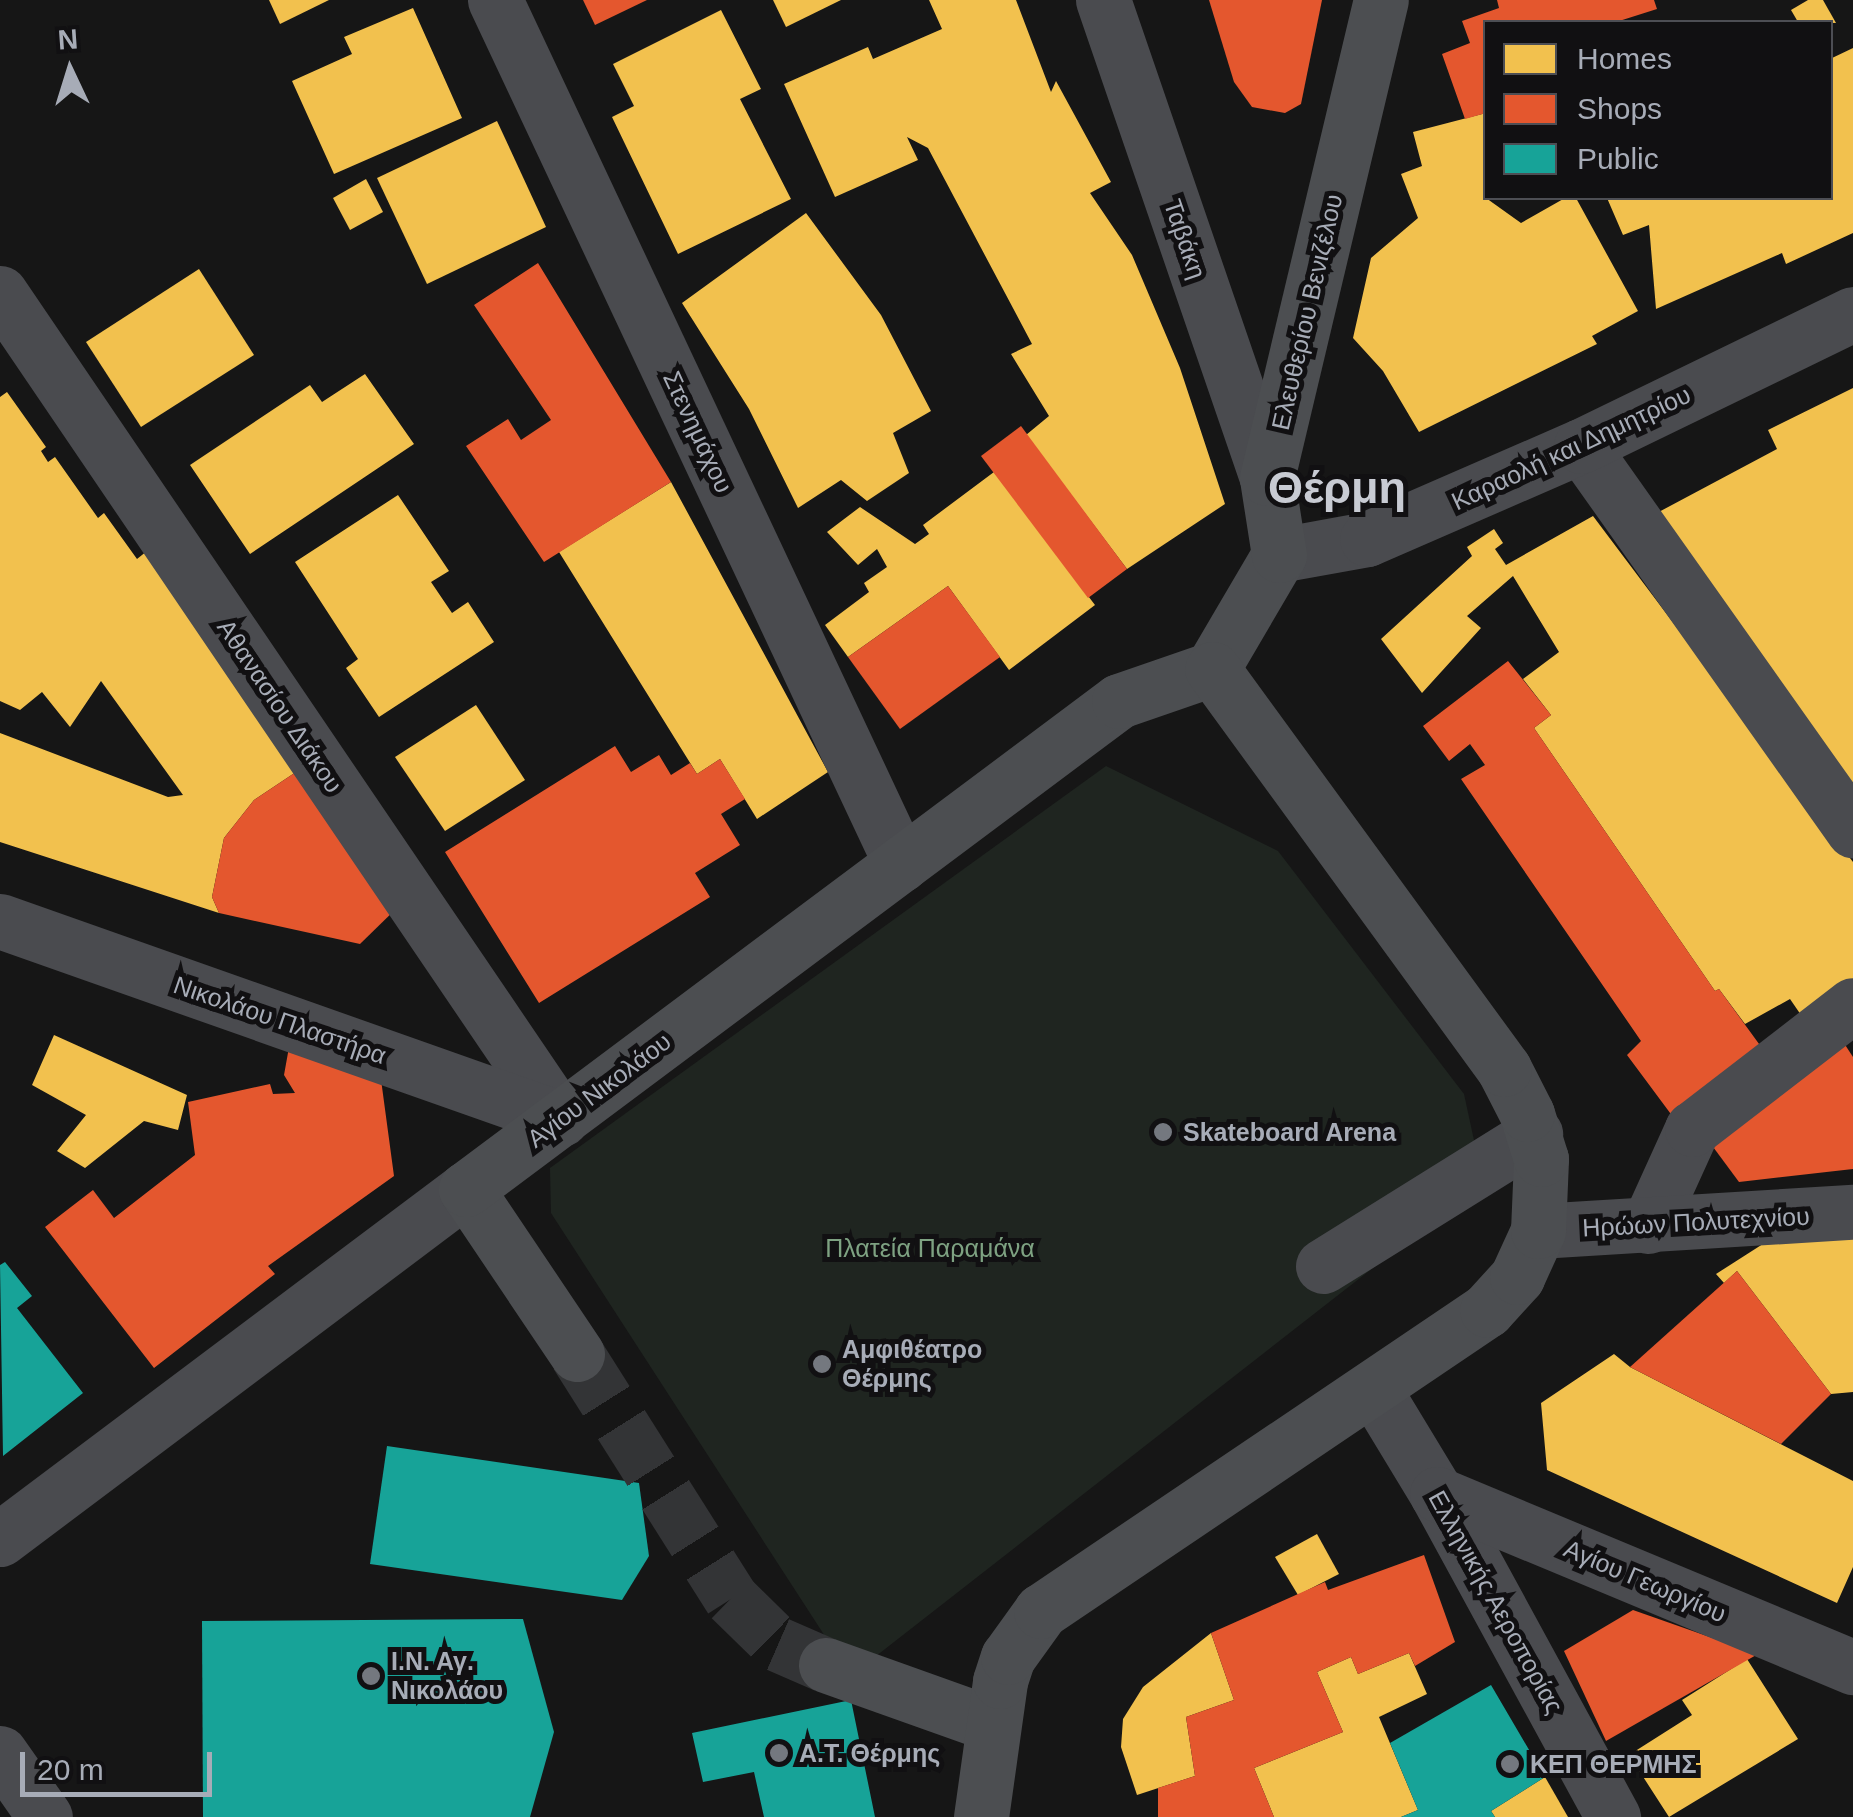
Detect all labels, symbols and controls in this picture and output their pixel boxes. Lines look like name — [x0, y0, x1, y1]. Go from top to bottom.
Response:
north arrow — [20, 20, 120, 120]
legend — [1483, 20, 1833, 200]
text: N — [57, 23, 79, 56]
text: Homes — [1577, 42, 1672, 75]
text: Shops — [1577, 92, 1662, 125]
text: Public — [1577, 142, 1659, 175]
street label: Ελευθερίου Βενιζέλου — [1265, 191, 1349, 433]
street label: Ταβάκη — [1157, 195, 1213, 283]
street label: Στενημάχου — [657, 366, 739, 498]
street label: Καραολή και Δημητρίου — [1446, 379, 1696, 517]
district label: Θέρμη — [1268, 461, 1406, 515]
street label: Αθανασίου Διάκου — [211, 613, 349, 799]
street label: Νικολάου Πλαστήρα — [170, 970, 390, 1070]
street label: Αγίου Νικολάου — [521, 1026, 677, 1154]
place label: Skateboard Arena — [1183, 1117, 1397, 1147]
marker: Skateboard Arena — [1152, 1121, 1174, 1143]
street label: Ηρώων Πολυτεχνίου — [1582, 1201, 1810, 1243]
park label: Πλατεία Παραμάνα — [825, 1233, 1035, 1263]
place label: Αμφιθέατρο Θέρμης — [842, 1335, 982, 1394]
marker: Αμφιθέατρο Θέρμης — [811, 1353, 833, 1375]
street label: Ελληνικής Αεροπορίας — [1422, 1485, 1570, 1719]
street label: Αγίου Γεωργίου — [1559, 1533, 1731, 1629]
place label: Ι.Ν. Αγ. Νικολάου — [391, 1647, 503, 1706]
marker: Ι.Ν. Αγ. Νικολάου — [360, 1665, 382, 1687]
scale bar — [25, 1732, 218, 1794]
place label: Α.Τ. Θέρμης — [799, 1738, 940, 1768]
marker: Α.Τ. Θέρμης — [768, 1742, 790, 1764]
place label: ΚΕΠ ΘΕΡΜΗΣ — [1530, 1749, 1696, 1779]
text: 20 m — [37, 1753, 104, 1786]
marker: ΚΕΠ ΘΕΡΜΗΣ — [1499, 1753, 1521, 1775]

